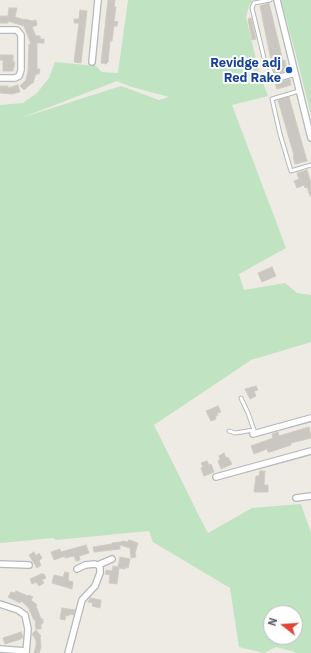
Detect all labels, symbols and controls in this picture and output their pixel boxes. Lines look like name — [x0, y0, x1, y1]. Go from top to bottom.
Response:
place label: Revidge adj Red Rake — [210, 55, 281, 86]
marker: Revidge adj Red Rake — [284, 65, 294, 75]
north arrow — [263, 605, 303, 645]
text: N — [265, 616, 280, 628]

